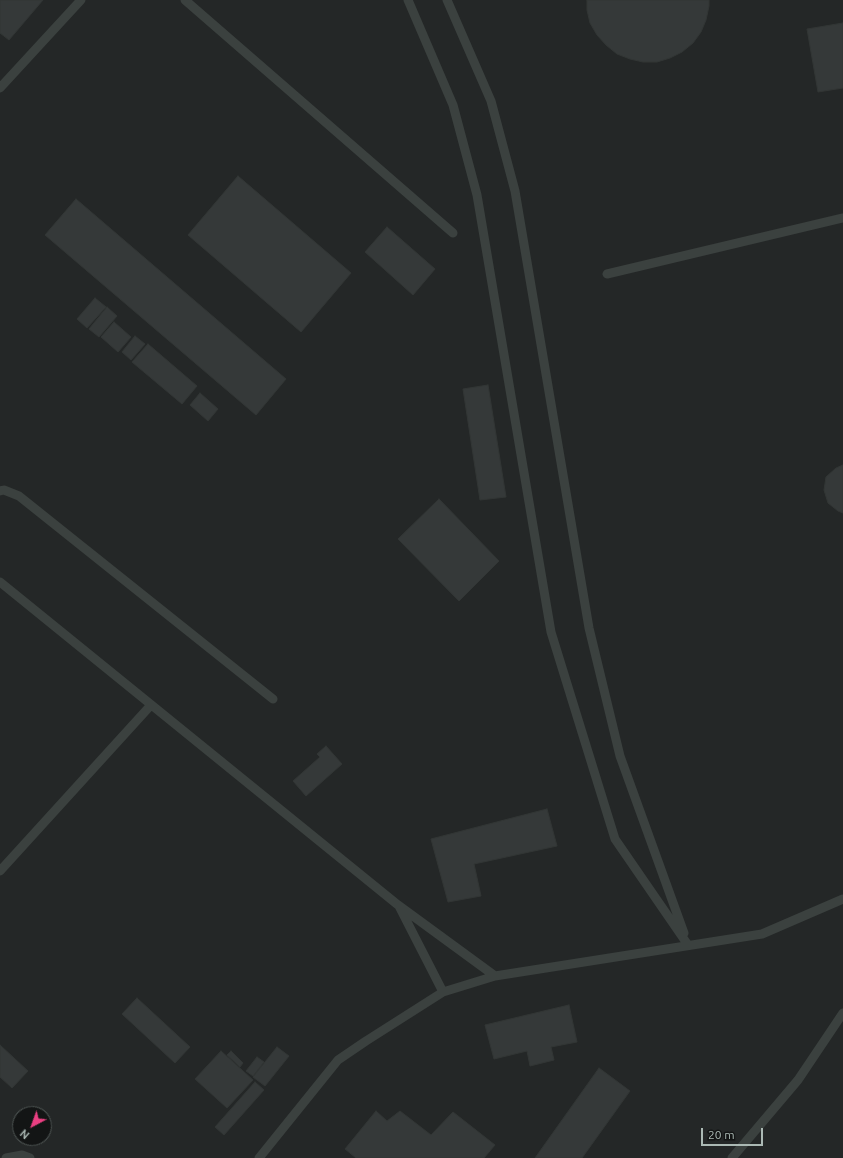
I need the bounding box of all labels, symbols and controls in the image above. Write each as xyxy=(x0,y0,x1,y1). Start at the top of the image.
north arrow xyxy=(12,1106,52,1146)
scale bar xyxy=(703,1120,765,1146)
text: N xyxy=(18,1127,32,1142)
text: 20 m xyxy=(708,1128,735,1141)

